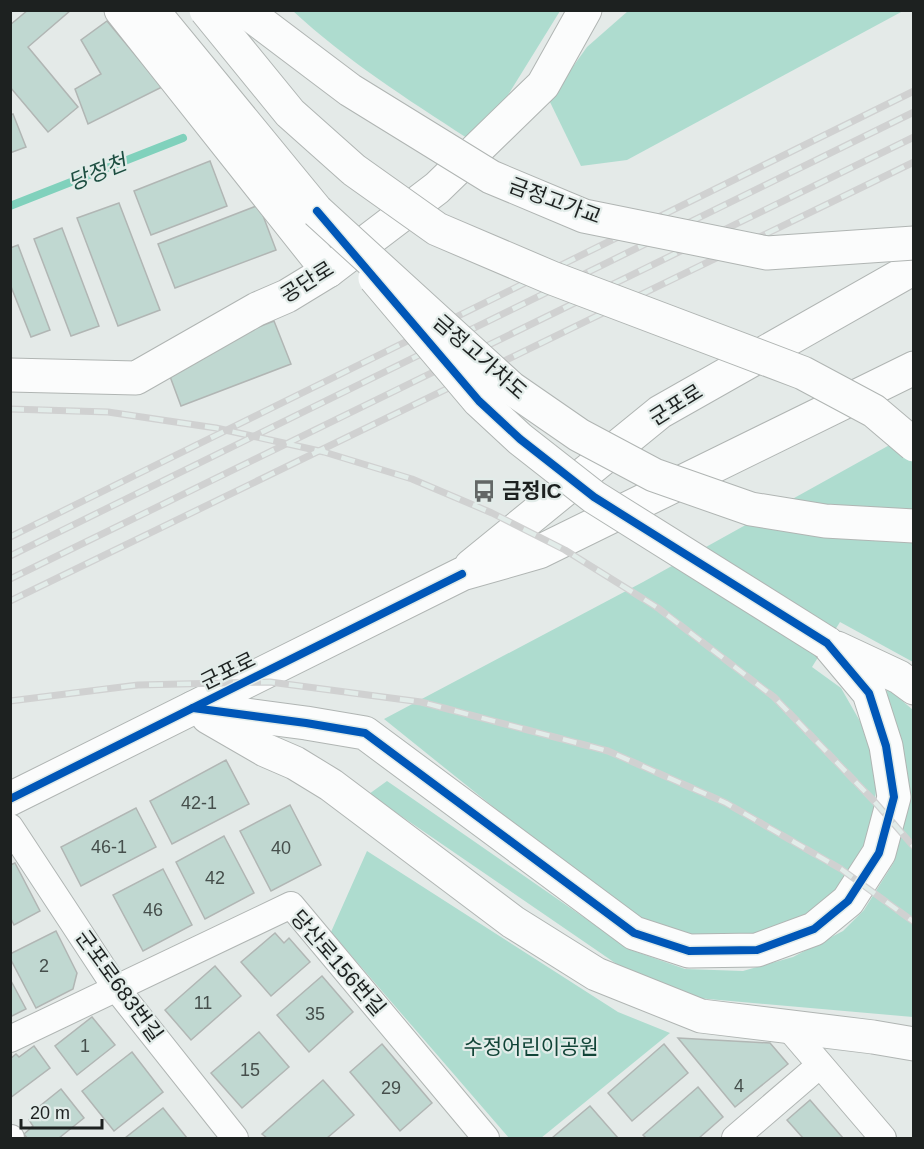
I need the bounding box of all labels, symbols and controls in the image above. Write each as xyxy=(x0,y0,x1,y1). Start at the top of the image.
water label: 당정천 xyxy=(64,148,133,195)
street label: 금정고가교 xyxy=(506,173,604,228)
street label: 공단로 xyxy=(276,256,337,307)
street label: 금정고가차도 xyxy=(429,310,532,403)
street label: 군포로 xyxy=(645,379,706,430)
bus stop icon: 금정IC xyxy=(471,478,497,504)
place label: 금정IC xyxy=(502,479,562,502)
street label: 군포로 xyxy=(197,648,259,694)
house number: 42-1 xyxy=(181,793,217,813)
house number: 46-1 xyxy=(91,837,127,857)
house number: 40 xyxy=(271,838,291,858)
house number: 42 xyxy=(205,868,225,888)
house number: 46 xyxy=(143,900,163,920)
street label: 당산로156번길 xyxy=(287,905,390,1020)
street label: 군포로683번길 xyxy=(71,926,167,1046)
house number: 2 xyxy=(39,956,49,976)
house number: 11 xyxy=(194,993,212,1013)
house number: 35 xyxy=(305,1004,325,1024)
park label: 수정어린이공원 xyxy=(463,1035,599,1058)
house number: 1 xyxy=(80,1036,90,1056)
house number: 15 xyxy=(240,1060,260,1080)
house number: 4 xyxy=(734,1076,744,1096)
house number: 29 xyxy=(381,1078,401,1098)
scale bar xyxy=(21,1092,102,1130)
text: 20 m xyxy=(30,1103,70,1123)

